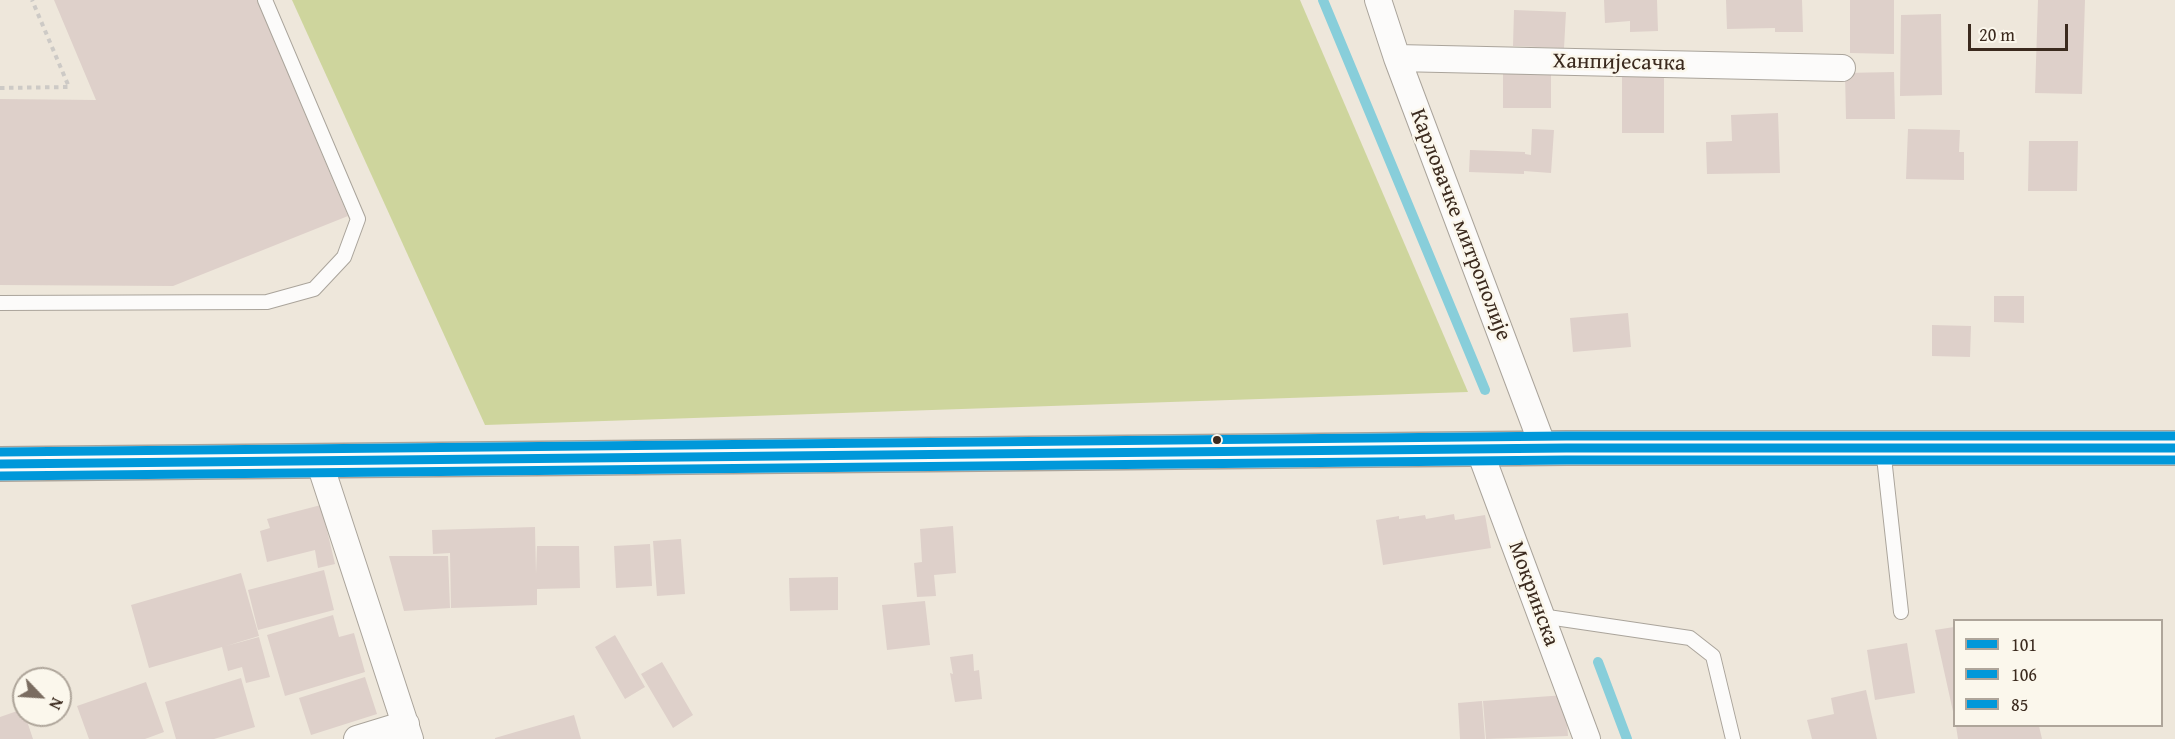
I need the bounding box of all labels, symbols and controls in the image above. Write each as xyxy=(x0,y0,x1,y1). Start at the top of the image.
scale bar xyxy=(1971,12,2072,50)
text: 20 m xyxy=(1979,21,2015,48)
street label: Ханпијесачка xyxy=(1552,49,1686,77)
street label: Карловачке митрополије xyxy=(1404,105,1516,345)
unlabelled marker xyxy=(1211,434,1223,446)
street label: Мокринска xyxy=(1502,538,1564,650)
legend xyxy=(1953,619,2163,727)
text: 101 xyxy=(2011,631,2037,658)
text: 106 xyxy=(2011,661,2037,688)
north arrow xyxy=(12,667,72,727)
text: 85 xyxy=(2011,691,2028,718)
text: N xyxy=(43,694,70,714)

